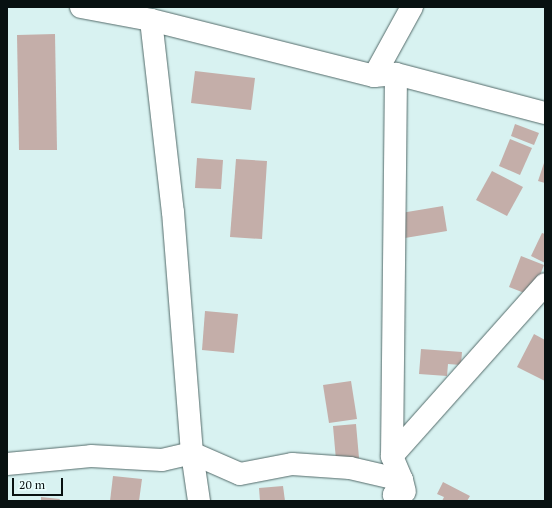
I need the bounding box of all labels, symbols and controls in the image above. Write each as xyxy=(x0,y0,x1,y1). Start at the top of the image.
scale bar xyxy=(14,470,65,496)
text: 20 m xyxy=(19,477,45,492)

